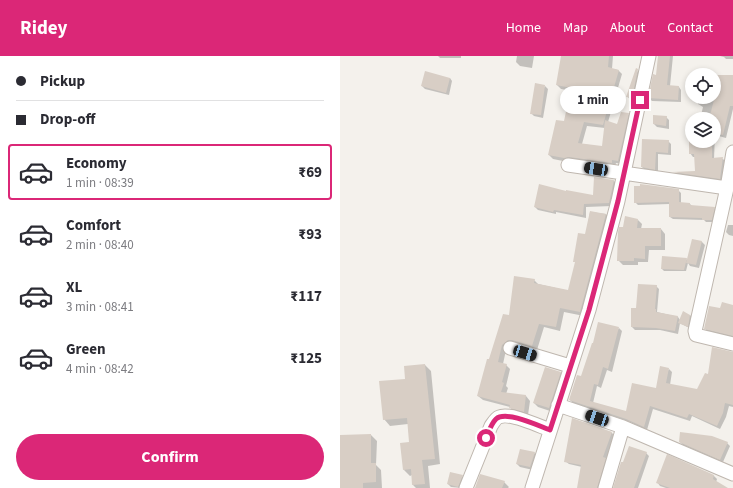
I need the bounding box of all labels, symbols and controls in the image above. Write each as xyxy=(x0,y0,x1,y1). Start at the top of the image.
text: Ridey xyxy=(20,15,67,42)
text: Home xyxy=(506,18,541,38)
text: Map xyxy=(563,18,588,38)
text: About xyxy=(610,18,645,38)
text: Contact xyxy=(667,18,713,38)
map controls xyxy=(685,68,721,148)
button: locate xyxy=(685,68,721,104)
text: Pickup xyxy=(40,71,85,92)
callout: 1 min xyxy=(560,86,626,114)
text: 1 min xyxy=(577,91,609,109)
route end xyxy=(631,91,649,109)
text: Drop-off xyxy=(40,109,95,130)
button: layers xyxy=(685,112,721,148)
text: Economy xyxy=(66,153,127,174)
icon: car xyxy=(18,154,54,190)
car xyxy=(583,161,609,177)
text: ₹69 xyxy=(298,162,322,183)
text: 1 min · 08:39 xyxy=(66,174,134,192)
text: Comfort xyxy=(66,215,121,236)
icon: car xyxy=(18,216,54,252)
text: ₹93 xyxy=(298,224,322,245)
text: 2 min · 08:40 xyxy=(66,236,134,254)
text: XL xyxy=(66,277,82,298)
icon: car xyxy=(18,278,54,314)
text: ₹117 xyxy=(290,286,322,307)
text: 3 min · 08:41 xyxy=(66,298,134,316)
text: Green xyxy=(66,339,106,360)
icon: car xyxy=(18,340,54,376)
car xyxy=(512,344,538,362)
text: ₹125 xyxy=(290,348,322,369)
text: 4 min · 08:42 xyxy=(66,360,134,378)
car xyxy=(584,408,610,428)
route start xyxy=(477,429,495,447)
button: Confirm xyxy=(16,434,324,480)

